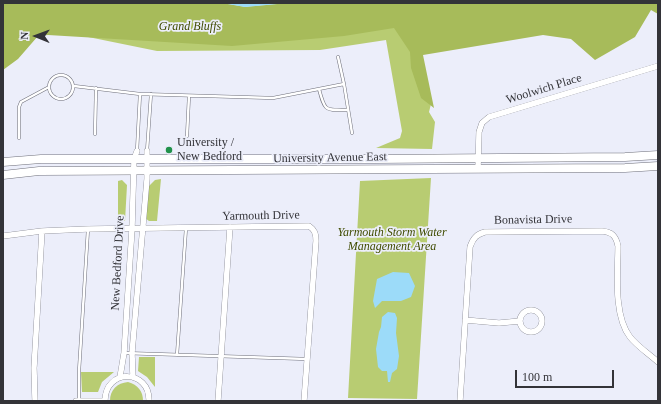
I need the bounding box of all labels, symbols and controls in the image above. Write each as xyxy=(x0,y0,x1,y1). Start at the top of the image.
north arrow xyxy=(16,16,56,56)
park label: Grand Bluffs xyxy=(159,20,221,34)
text: N xyxy=(18,32,30,40)
street label: Woolwich Place xyxy=(505,71,583,107)
place label: University / New Bedford xyxy=(177,136,242,164)
marker: University / New Bedford xyxy=(164,145,174,155)
street label: University Avenue East xyxy=(273,150,387,166)
street label: Yarmouth Drive xyxy=(222,208,300,224)
street label: Bonavista Drive xyxy=(494,212,572,228)
street label: New Bedford Drive xyxy=(108,215,128,311)
park label: Yarmouth Storm Water Management Area xyxy=(337,226,447,254)
scale bar xyxy=(517,362,616,388)
text: 100 m xyxy=(522,370,552,384)

